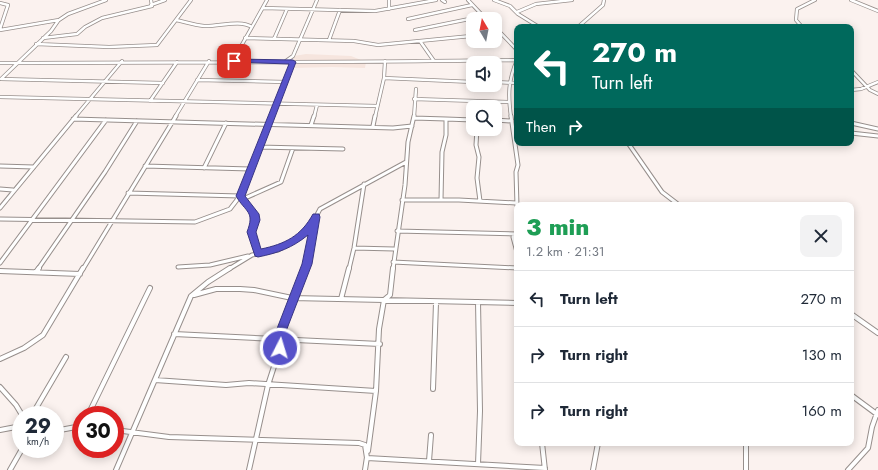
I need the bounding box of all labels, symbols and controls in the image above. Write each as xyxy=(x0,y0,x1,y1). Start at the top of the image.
north arrow xyxy=(466,12,502,48)
map controls xyxy=(466,12,502,136)
text: 270 m xyxy=(592,32,677,73)
icon: left xyxy=(526,40,578,92)
pin xyxy=(217,44,251,78)
icon: arrive xyxy=(223,50,245,72)
button: sound xyxy=(466,56,502,92)
text: Turn left xyxy=(592,70,652,96)
button: search xyxy=(466,100,502,136)
text: Then xyxy=(526,116,556,138)
icon: right xyxy=(564,116,586,138)
text: 3 min xyxy=(526,209,590,244)
button: close xyxy=(800,215,842,257)
text: 1.2 km · 21:31 xyxy=(526,242,605,261)
icon: left xyxy=(526,288,548,310)
text: Turn left xyxy=(560,288,618,310)
text: 270 m xyxy=(800,288,842,310)
position arrow xyxy=(259,327,301,369)
icon: right xyxy=(526,344,548,366)
text: Turn right xyxy=(560,344,628,366)
text: 130 m xyxy=(802,344,842,366)
icon: right xyxy=(526,400,548,422)
text: Turn right xyxy=(560,400,628,422)
text: 160 m xyxy=(801,400,842,422)
speed limit sign: 30 xyxy=(72,406,124,458)
text: 29 xyxy=(25,412,51,441)
text: km/h xyxy=(27,434,49,449)

